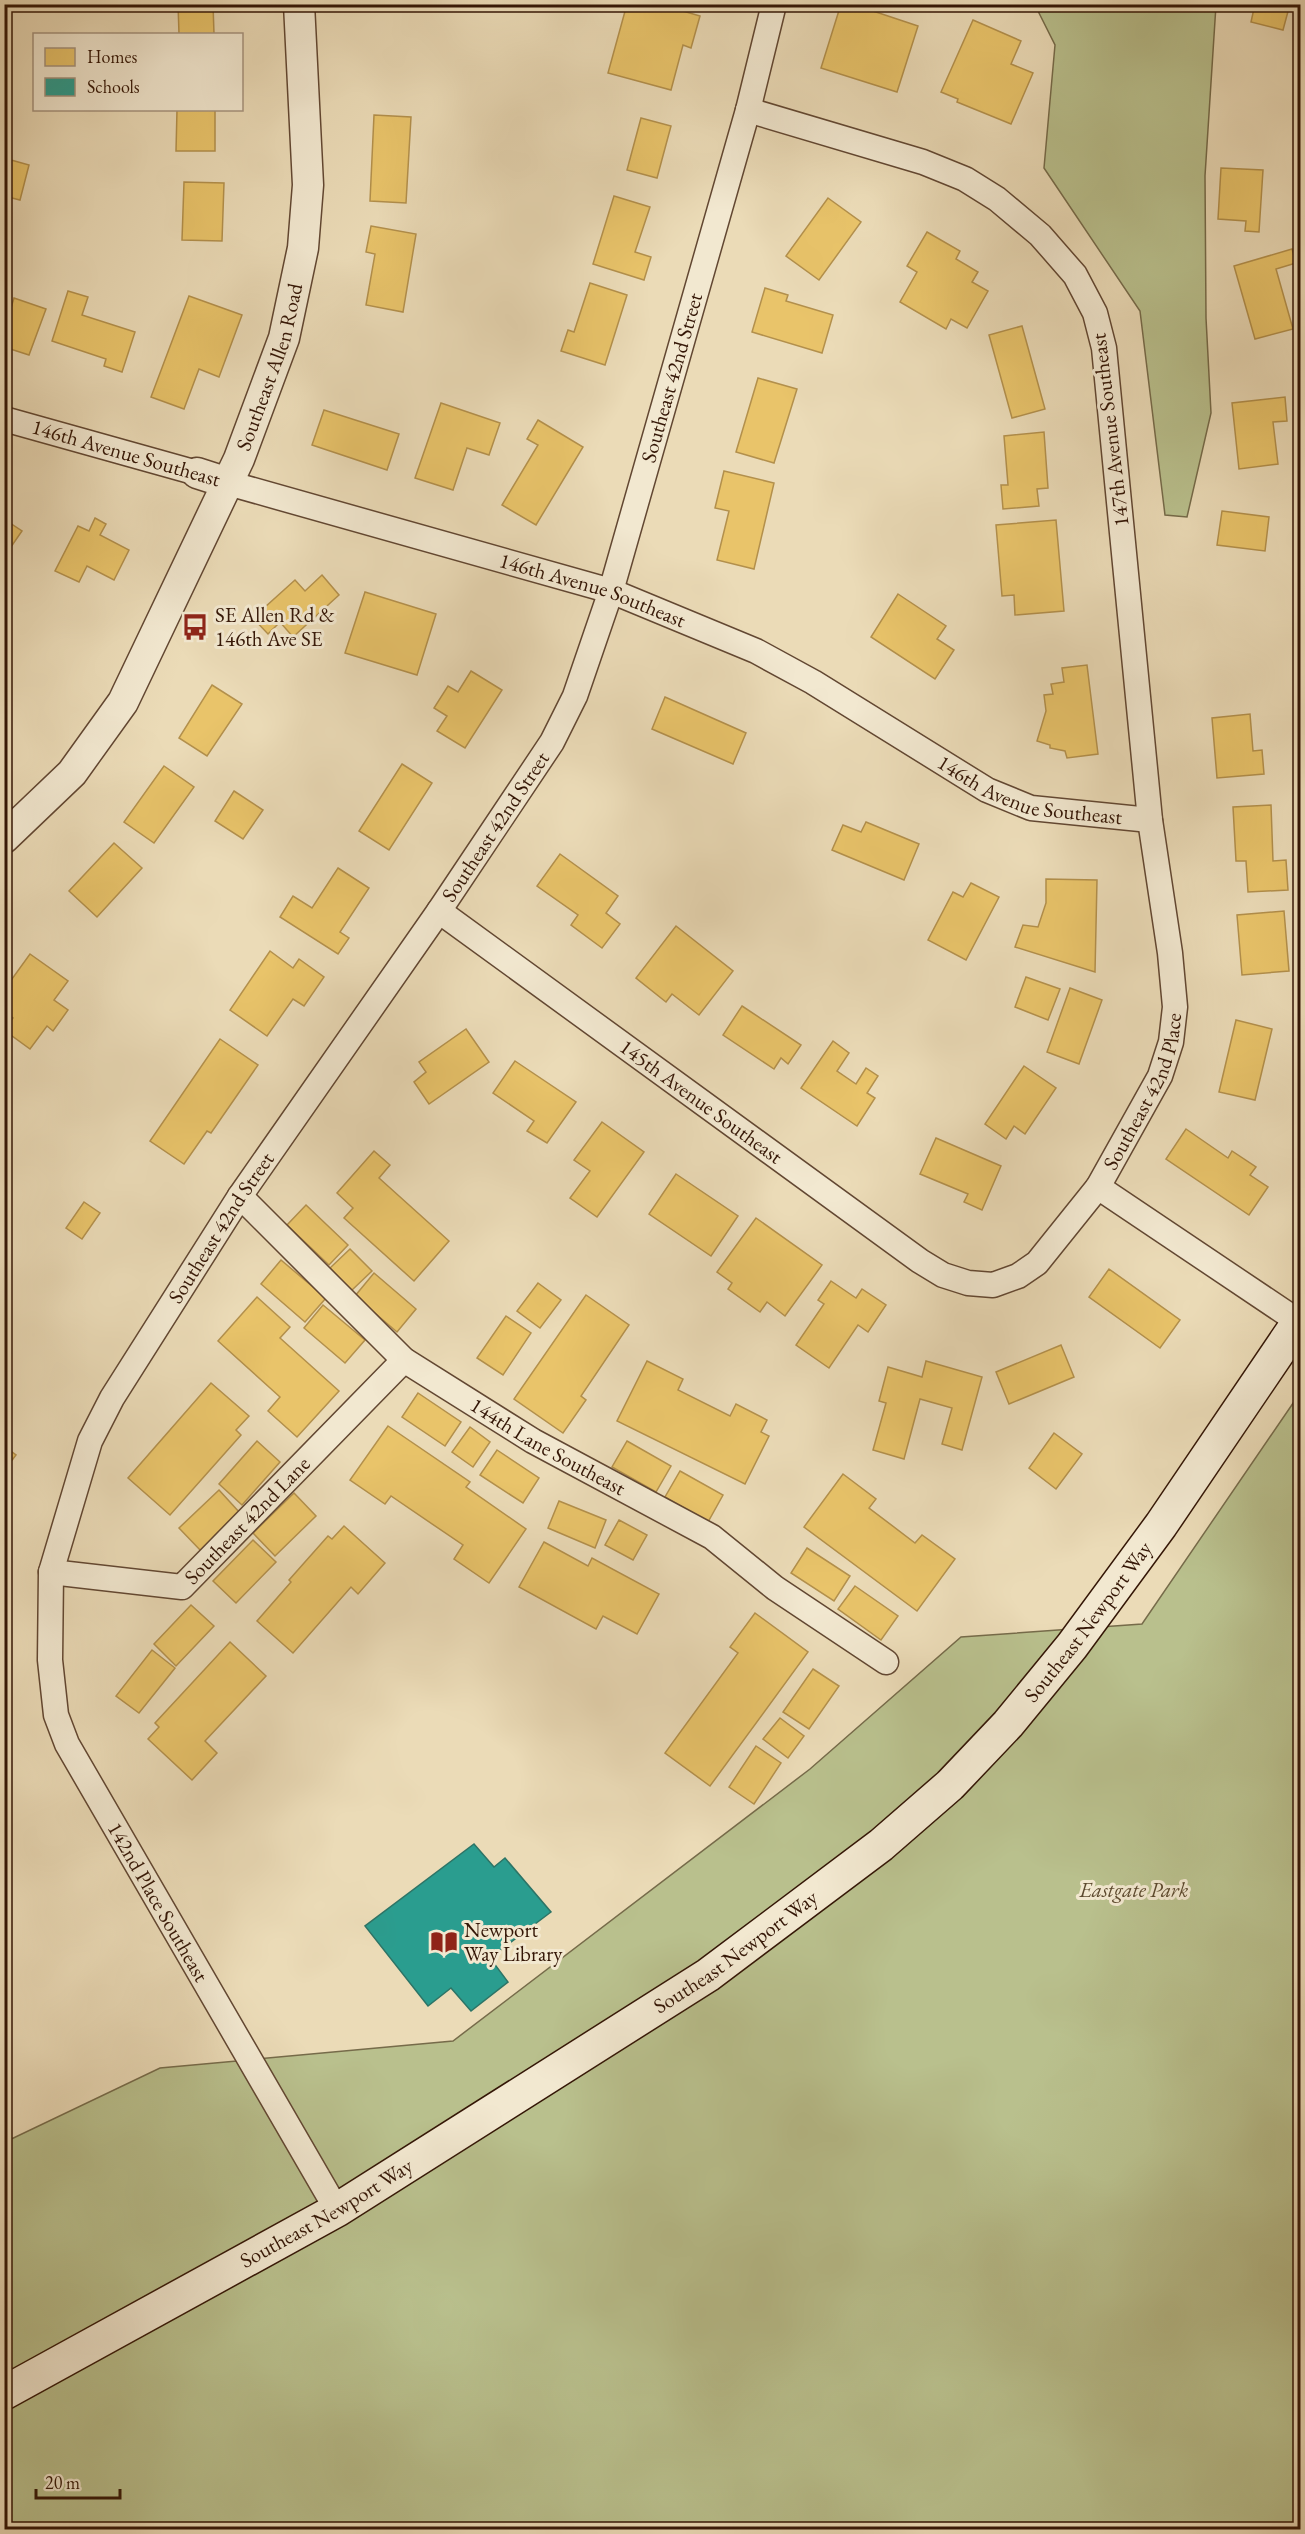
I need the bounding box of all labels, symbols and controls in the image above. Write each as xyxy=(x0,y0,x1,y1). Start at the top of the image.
legend xyxy=(33,33,243,111)
text: Homes xyxy=(87,45,138,68)
text: Schools xyxy=(87,75,140,98)
street label: Southeast Allen Road xyxy=(229,280,308,454)
street label: Southeast 42nd Street xyxy=(634,289,708,466)
street label: 147th Avenue Southeast xyxy=(1084,331,1135,528)
street label: 146th Avenue Southeast xyxy=(29,413,224,492)
street label: 146th Avenue Southeast xyxy=(496,546,690,634)
place label: SE Allen Rd & 146th Ave SE xyxy=(215,601,335,652)
bus stop icon: SE Allen Rd & 146th Ave SE xyxy=(180,612,210,642)
street label: Southeast 42nd Street xyxy=(435,746,555,907)
street label: 146th Avenue Southeast xyxy=(932,749,1124,830)
street label: Southeast 42nd Place xyxy=(1096,1011,1187,1174)
street label: 145th Avenue Southeast xyxy=(614,1033,788,1170)
street label: Southeast 42nd Street xyxy=(161,1146,280,1308)
street label: 144th Lane Southeast xyxy=(465,1391,631,1501)
street label: Southeast 42nd Lane xyxy=(178,1450,315,1590)
street label: Southeast Newport Way xyxy=(1017,1535,1158,1708)
street label: 142nd Place Southeast xyxy=(102,1817,215,1987)
park label: Eastgate Park xyxy=(1079,1876,1189,1903)
street label: Southeast Newport Way xyxy=(648,1883,823,2019)
place label: Newport Way Library xyxy=(464,1916,563,1967)
library icon: Newport Way Library xyxy=(429,1927,459,1957)
street label: Southeast Newport Way xyxy=(235,2151,418,2274)
scale bar xyxy=(36,2462,120,2500)
text: 20 m xyxy=(45,2471,80,2494)

